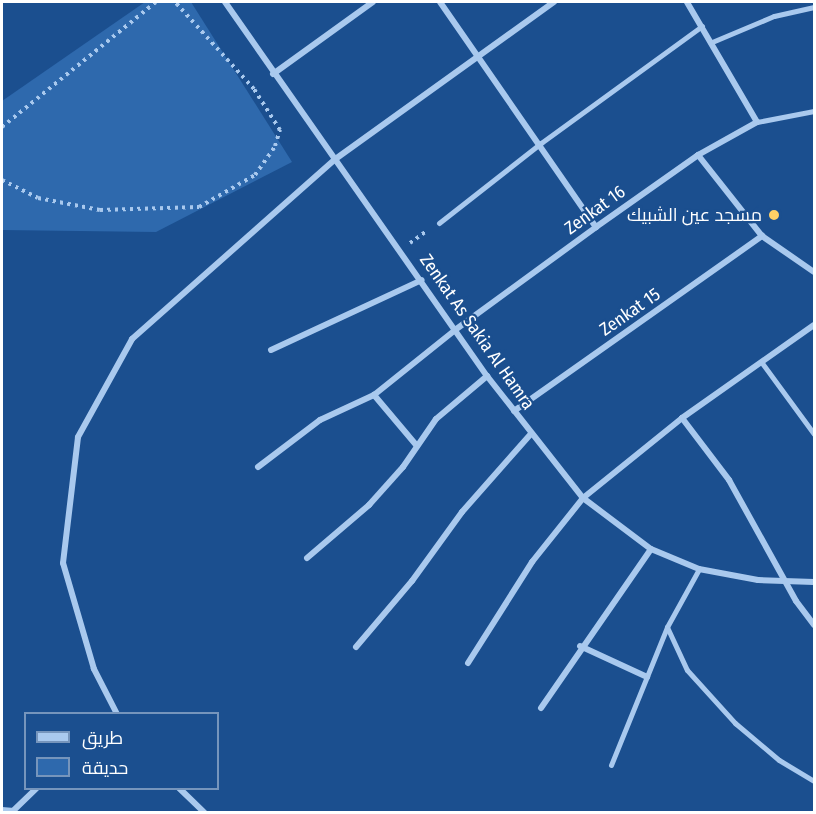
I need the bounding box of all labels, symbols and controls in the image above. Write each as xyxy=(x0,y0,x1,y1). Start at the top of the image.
street label: Zenkat 16 xyxy=(561,181,629,239)
place label: مسجد عين الشبيك xyxy=(627,204,762,226)
marker: مسجد عين الشبيك xyxy=(767,208,781,222)
street label: Zenkat As Sakia Al Hamra xyxy=(415,250,539,414)
street label: Zenkat 15 xyxy=(596,283,664,341)
legend xyxy=(24,712,219,790)
text: طريق xyxy=(82,727,123,749)
text: حديقة xyxy=(82,757,128,779)

